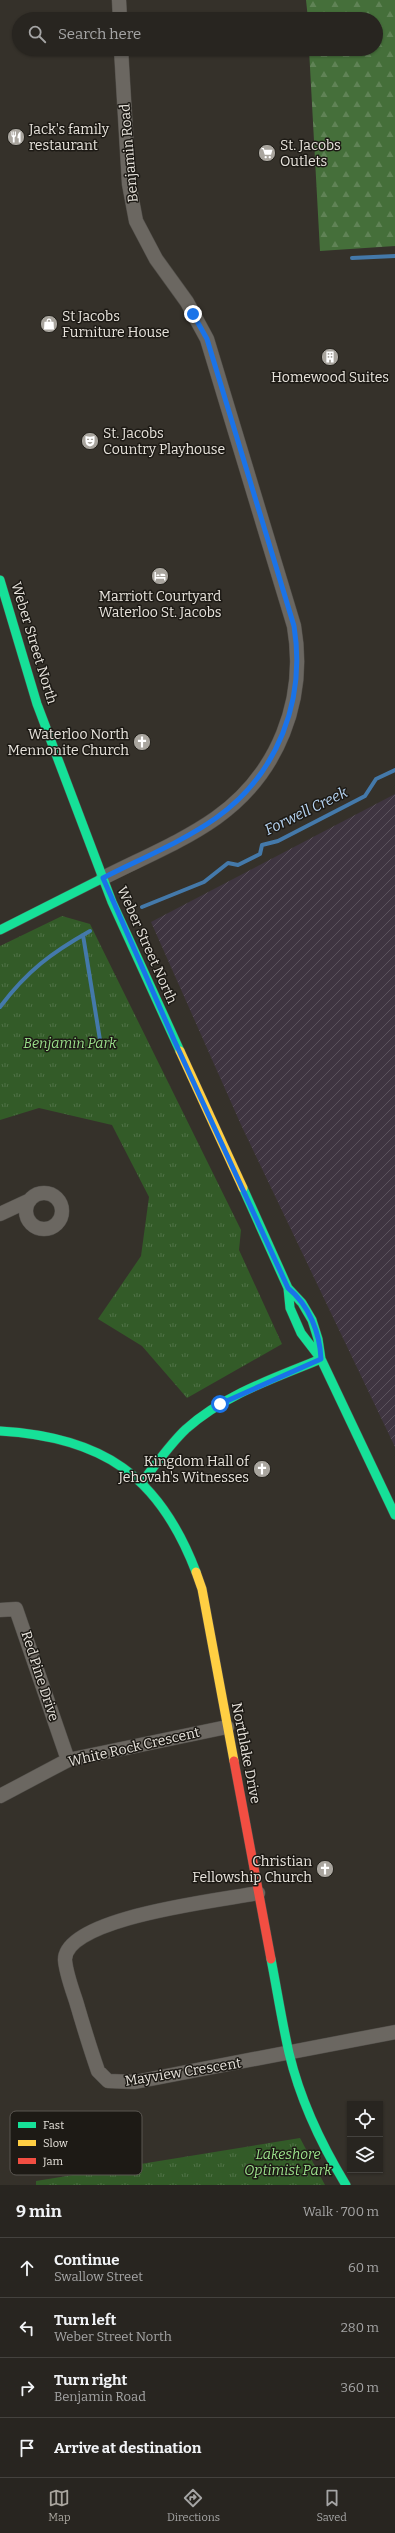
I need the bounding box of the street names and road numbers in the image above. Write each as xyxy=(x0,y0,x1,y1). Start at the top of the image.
street label: Benjamin Road xyxy=(116,103,142,203)
street label: Weber Street North xyxy=(7,580,61,706)
street label: Weber Street North xyxy=(113,884,181,1007)
street label: Red Pine Drive xyxy=(17,1629,63,1723)
street label: Northlake Drive xyxy=(228,1701,264,1805)
street label: White Rock Crescent xyxy=(67,1724,201,1770)
street label: Mayview Crescent xyxy=(124,2054,242,2090)

